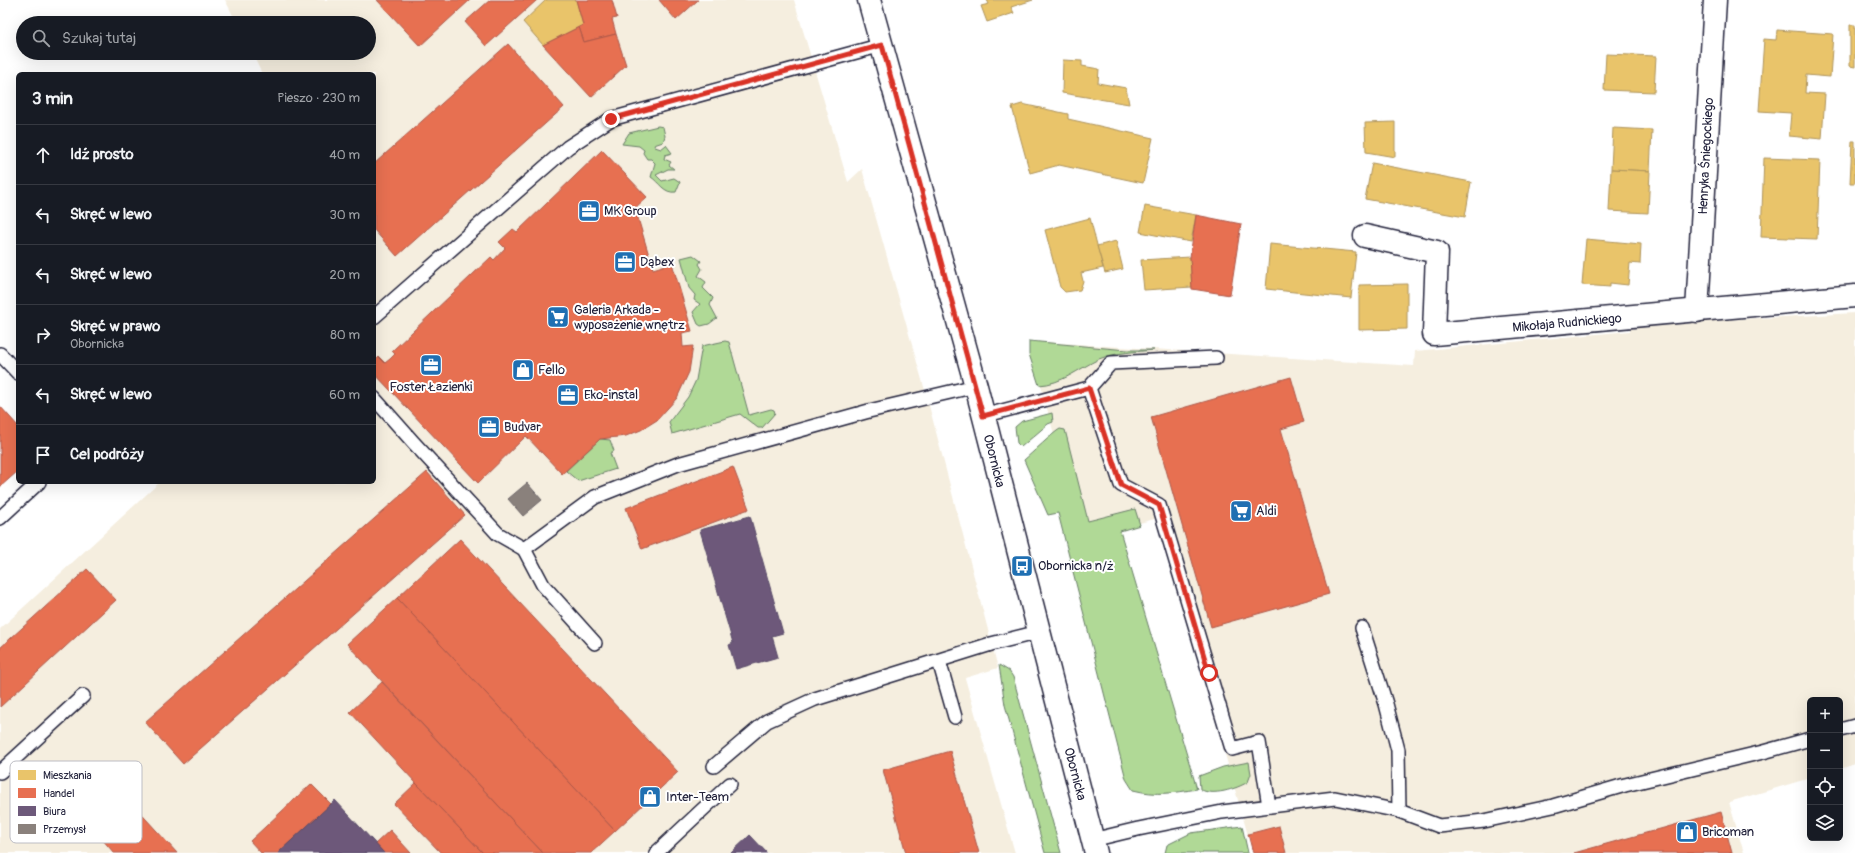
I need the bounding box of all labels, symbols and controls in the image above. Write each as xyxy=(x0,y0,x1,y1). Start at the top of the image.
search box xyxy=(16,16,376,60)
icon: search xyxy=(30,27,52,49)
text: Szukaj tutaj xyxy=(62,29,136,48)
text: 3 min xyxy=(32,88,73,109)
text: Pieszo · 230 m xyxy=(277,90,360,106)
street label: Henryka Śniegockiego xyxy=(1695,97,1717,215)
route end xyxy=(602,110,620,128)
icon: ahead xyxy=(32,144,54,166)
text: Idź prosto xyxy=(70,145,134,164)
text: 40 m xyxy=(329,147,360,163)
office icon: MK Group xyxy=(576,198,602,224)
place label: MK Group xyxy=(604,203,657,219)
icon: left xyxy=(32,204,54,226)
text: Skręć w lewo xyxy=(70,205,152,224)
text: 30 m xyxy=(330,207,360,223)
office icon: Dąbex xyxy=(612,249,638,275)
place label: Dąbex xyxy=(640,254,674,270)
icon: left xyxy=(32,264,54,286)
text: Skręć w lewo xyxy=(70,265,152,284)
text: 20 m xyxy=(329,267,360,283)
place label: Galeria Arkada - wyposażenie wnętrz xyxy=(574,302,685,333)
supermarket icon: Galeria Arkada - wyposażenie wnętrz xyxy=(545,304,571,330)
street label: Mikołaja Rudnickiego xyxy=(1512,310,1622,336)
text: Skręć w prawo xyxy=(70,317,160,336)
icon: right xyxy=(32,324,54,346)
text: 80 m xyxy=(330,327,360,343)
text: Obornicka xyxy=(70,336,124,352)
office icon: Foster Łazienki xyxy=(418,352,444,378)
shop icon: Fello xyxy=(510,357,536,383)
place label: Fello xyxy=(538,362,565,378)
place label: Foster Łazienki xyxy=(390,379,472,395)
office icon: Eko-instal xyxy=(555,382,581,408)
icon: left xyxy=(32,384,54,406)
text: Skręć w lewo xyxy=(70,385,152,404)
text: 60 m xyxy=(329,387,360,403)
place label: Eko-instal xyxy=(584,387,638,403)
office icon: Budvar xyxy=(476,414,502,440)
place label: Budvar xyxy=(504,419,541,435)
street label: Obornicka xyxy=(980,433,1008,489)
icon: arrive xyxy=(32,444,54,466)
text: Cel podróży xyxy=(70,445,144,464)
supermarket icon: Aldi xyxy=(1228,498,1254,524)
place label: Aldi xyxy=(1256,503,1276,519)
bus stop icon: Obornicka n/ż xyxy=(1009,553,1035,579)
place label: Obornicka n/ż xyxy=(1038,558,1114,574)
route start xyxy=(1200,664,1218,682)
map controls xyxy=(1807,697,1843,841)
button: + xyxy=(1807,697,1843,733)
button: − xyxy=(1807,733,1843,769)
street label: Obornicka xyxy=(1060,746,1090,802)
legend xyxy=(10,761,142,843)
text: Mieszkania xyxy=(43,769,92,782)
button: locate xyxy=(1807,769,1843,805)
shop icon: Inter-Team xyxy=(637,784,663,810)
text: Handel xyxy=(43,787,75,800)
place label: Inter-Team xyxy=(666,789,729,805)
text: Biura xyxy=(43,805,66,818)
button: layers xyxy=(1807,805,1843,841)
shop icon: Bricoman xyxy=(1674,819,1700,845)
text: Przemysł xyxy=(43,823,86,836)
place label: Bricoman xyxy=(1702,824,1754,840)

